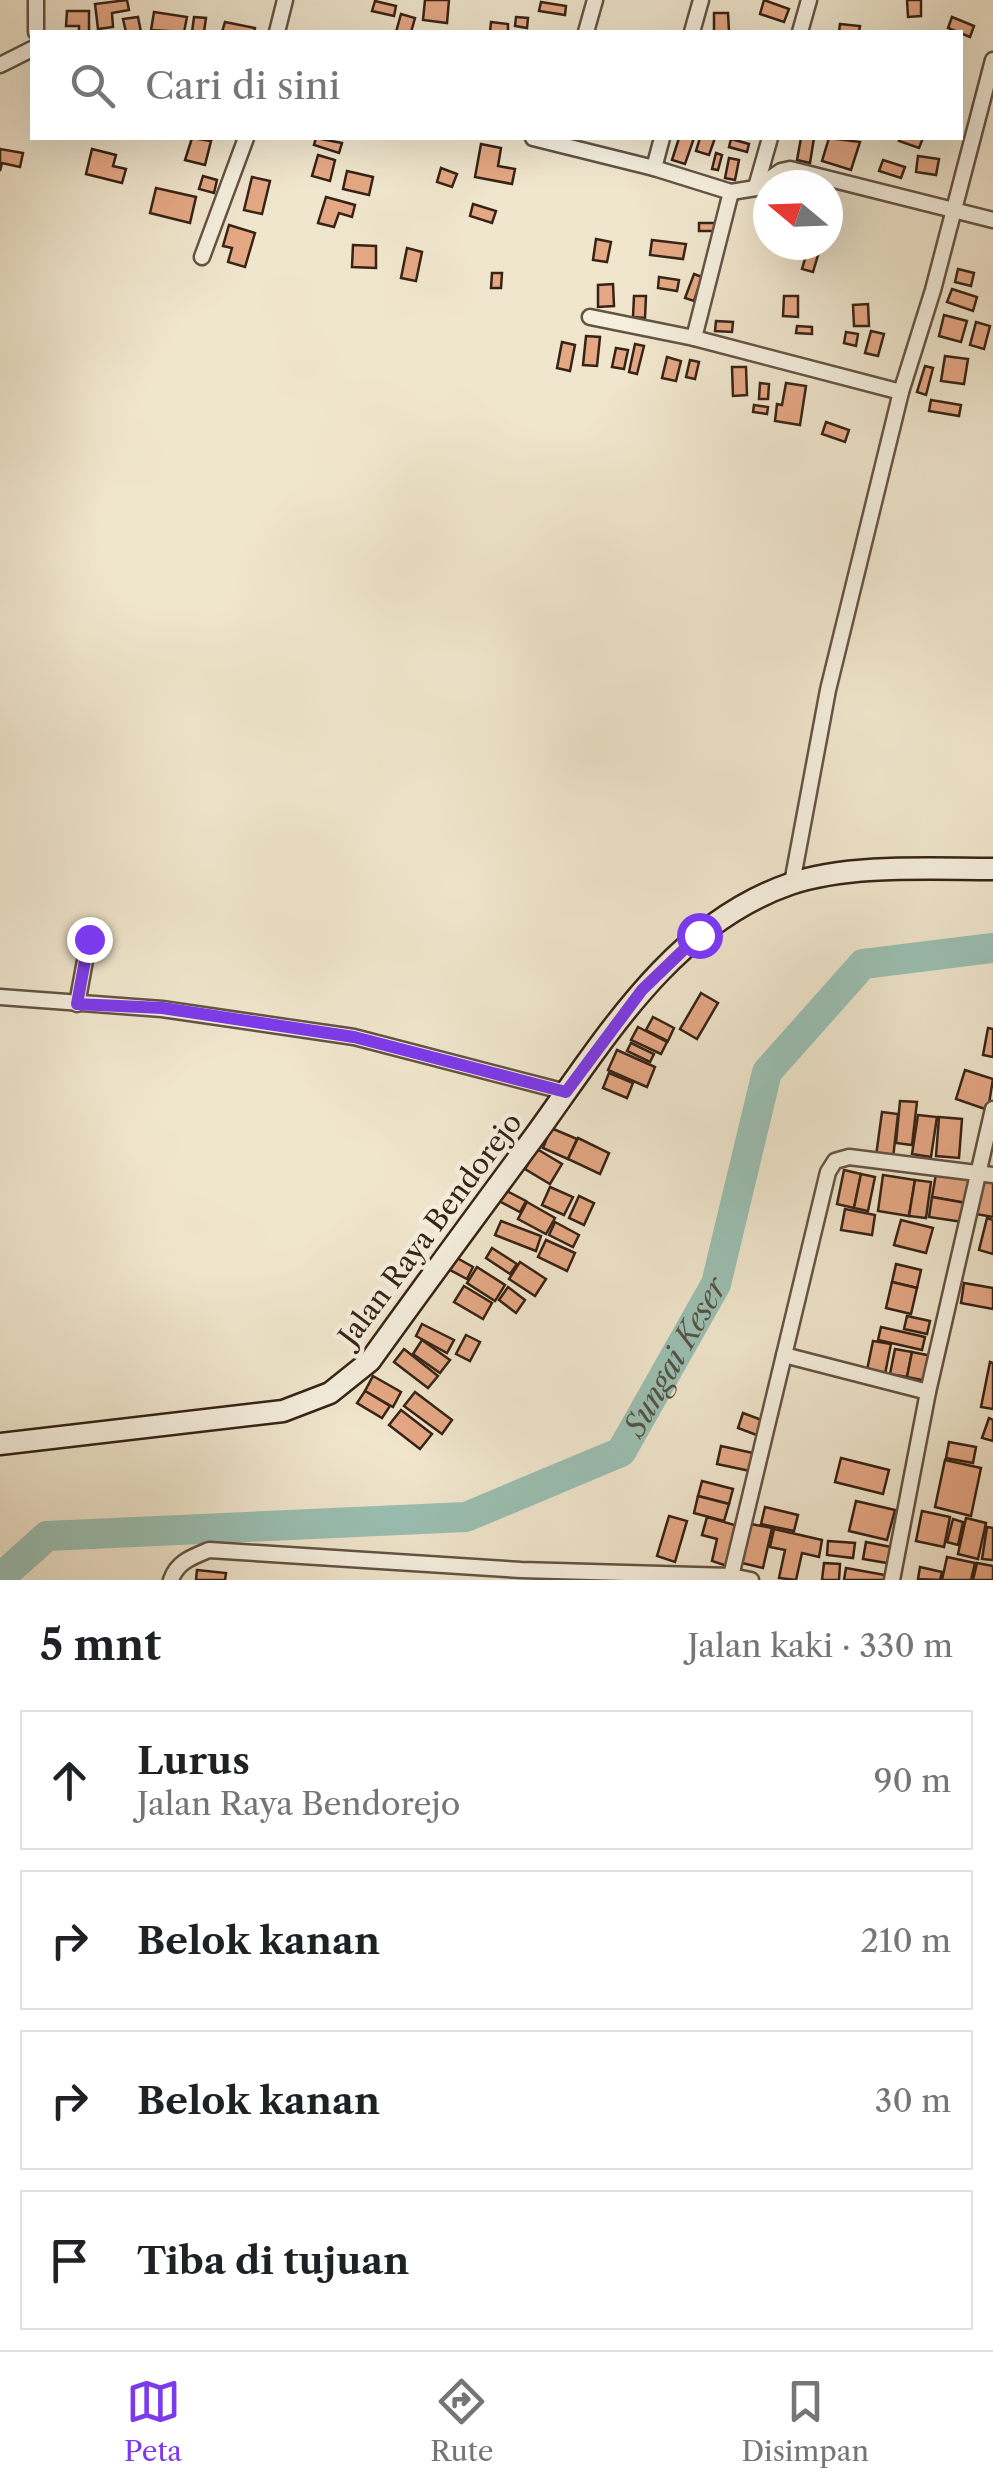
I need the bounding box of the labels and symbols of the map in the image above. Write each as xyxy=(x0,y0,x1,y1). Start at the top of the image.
north arrow xyxy=(753,170,843,260)
route start xyxy=(677,913,723,959)
route end xyxy=(67,917,113,963)
street label: Jalan Raya Bendorejo xyxy=(329,1106,529,1355)
water label: Sungai Keser xyxy=(614,1269,735,1444)

